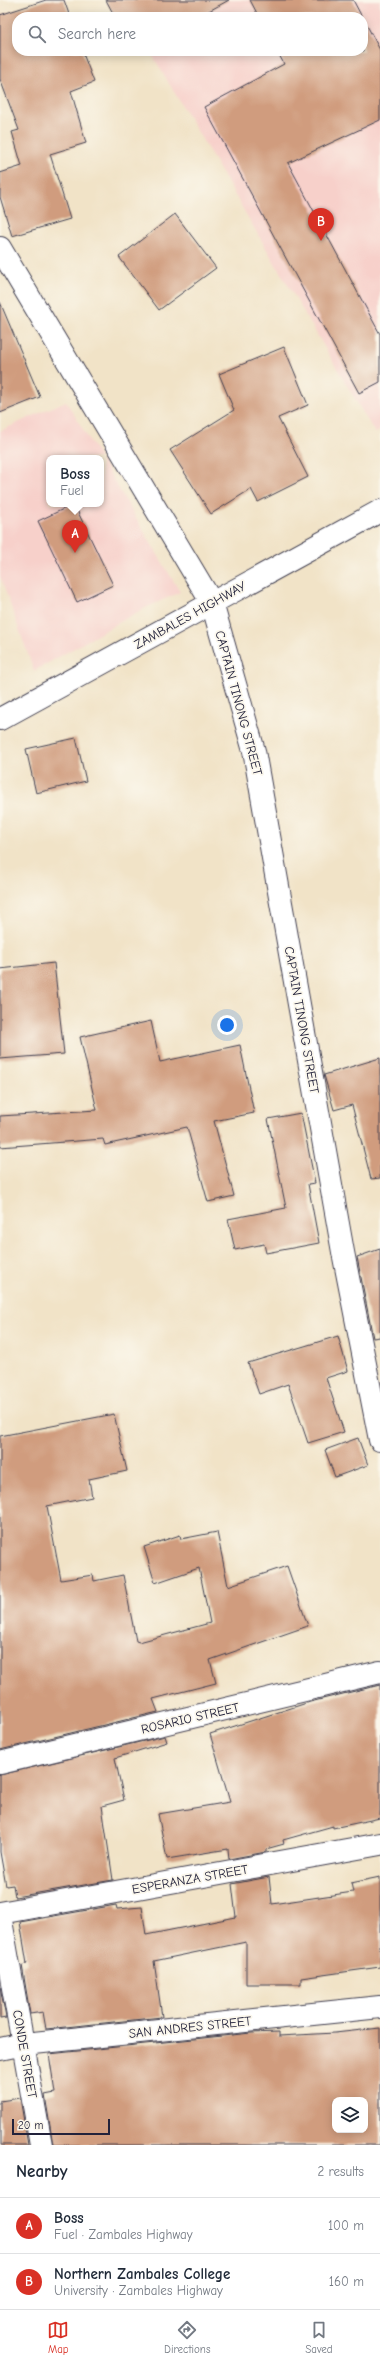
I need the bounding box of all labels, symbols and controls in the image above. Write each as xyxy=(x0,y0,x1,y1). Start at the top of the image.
search box xyxy=(12,12,368,56)
icon: search xyxy=(26,23,48,45)
text: Search here xyxy=(58,25,136,43)
pin: B xyxy=(308,208,334,241)
popup xyxy=(46,455,104,507)
text: Boss xyxy=(60,465,90,483)
text: Fuel xyxy=(60,483,84,498)
pin: A xyxy=(62,520,88,553)
street label: ZAMBALES HIGHWAY xyxy=(132,578,249,652)
street label: CAPTAIN TINONG STREET xyxy=(212,629,266,777)
street label: CAPTAIN TINONG STREET xyxy=(282,945,322,1095)
your location xyxy=(217,1015,237,1035)
street label: ROSARIO STREET xyxy=(140,1699,241,1737)
street label: ESPERANZA STREET xyxy=(131,1861,249,1897)
street label: CONDE STREET xyxy=(10,2009,40,2100)
street label: SAN ANDRES STREET xyxy=(128,2013,252,2041)
map controls xyxy=(332,2097,368,2133)
button: layers xyxy=(332,2097,368,2133)
scale bar xyxy=(12,2117,110,2136)
text: 20 m xyxy=(18,2119,43,2132)
text: Nearby xyxy=(16,2162,67,2181)
text: 2 results xyxy=(317,2164,364,2179)
text: Boss xyxy=(54,2209,84,2227)
text: A xyxy=(25,2218,33,2233)
text: 100 m xyxy=(328,2218,364,2233)
text: Fuel · Zambales Highway xyxy=(54,2227,193,2242)
text: Northern Zambales College xyxy=(54,2265,230,2283)
text: B xyxy=(25,2274,33,2289)
text: 160 m xyxy=(329,2274,364,2289)
text: University · Zambales Highway xyxy=(54,2283,223,2298)
tab: Map xyxy=(47,2319,69,2356)
tab: Directions xyxy=(164,2319,211,2356)
tab: Saved xyxy=(305,2319,333,2356)

